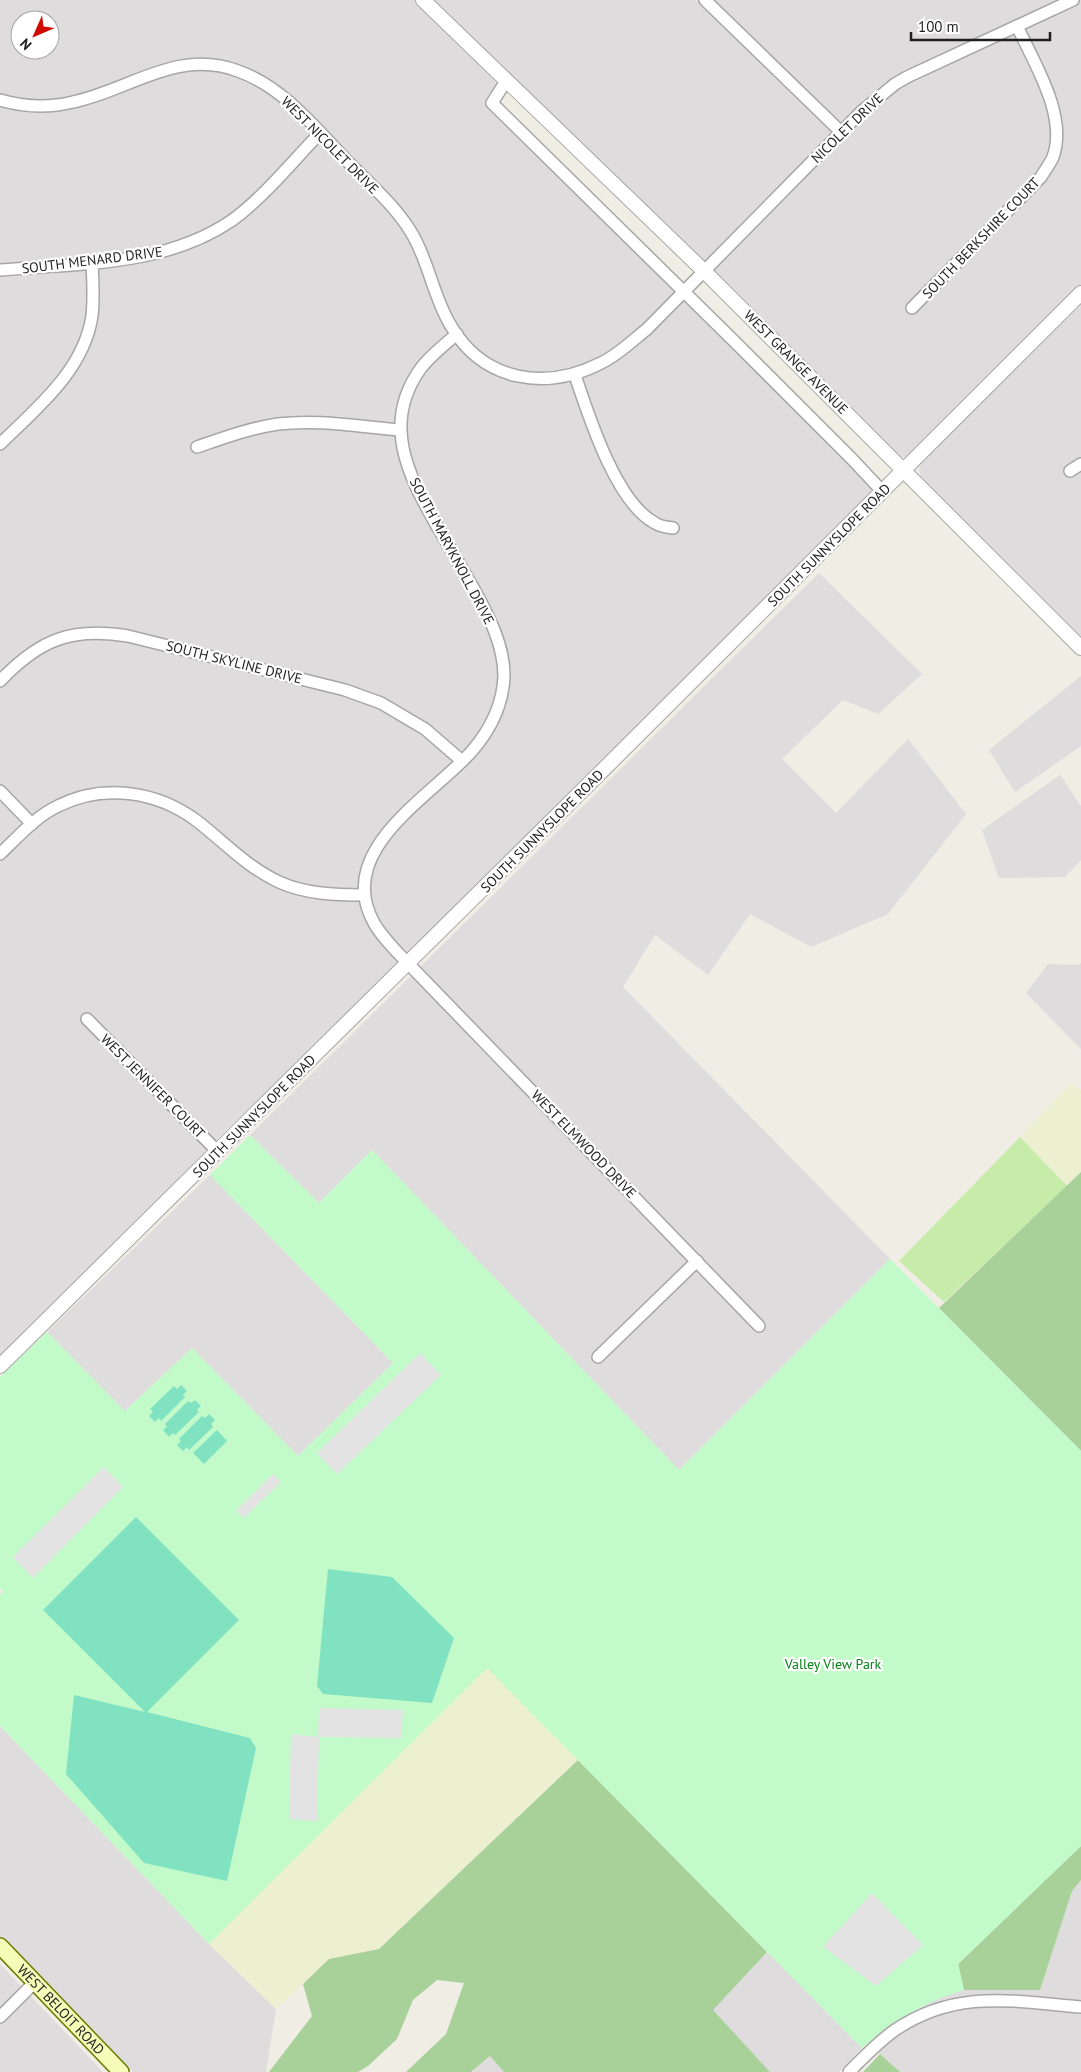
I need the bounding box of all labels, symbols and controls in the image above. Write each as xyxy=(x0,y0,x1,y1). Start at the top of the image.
north arrow xyxy=(10,10,60,60)
scale bar xyxy=(911,10,1050,42)
text: 100 m xyxy=(918,17,959,36)
text: N xyxy=(16,35,35,54)
street label: NICOLET DRIVE xyxy=(807,89,887,167)
street label: WEST NICOLET DRIVE xyxy=(277,92,383,198)
street label: SOUTH BERKSHIRE COURT xyxy=(918,173,1044,302)
street label: SOUTH MENARD DRIVE xyxy=(21,242,163,278)
street label: WEST GRANGE AVENUE xyxy=(740,306,852,418)
street label: SOUTH MARYKNOLL DRIVE xyxy=(406,474,498,628)
street label: SOUTH SUNNYSLOPE ROAD xyxy=(764,480,894,610)
street label: SOUTH SKYLINE DRIVE xyxy=(164,636,304,688)
street label: SOUTH SUNNYSLOPE ROAD xyxy=(477,766,607,896)
street label: WEST JENNIFER COURT xyxy=(97,1030,209,1142)
street label: SOUTH SUNNYSLOPE ROAD xyxy=(189,1051,319,1181)
street label: WEST ELMWOOD DRIVE xyxy=(528,1086,640,1202)
park label: Valley View Park xyxy=(784,1655,882,1673)
street label: WEST BELOIT ROAD xyxy=(13,1961,108,2058)

